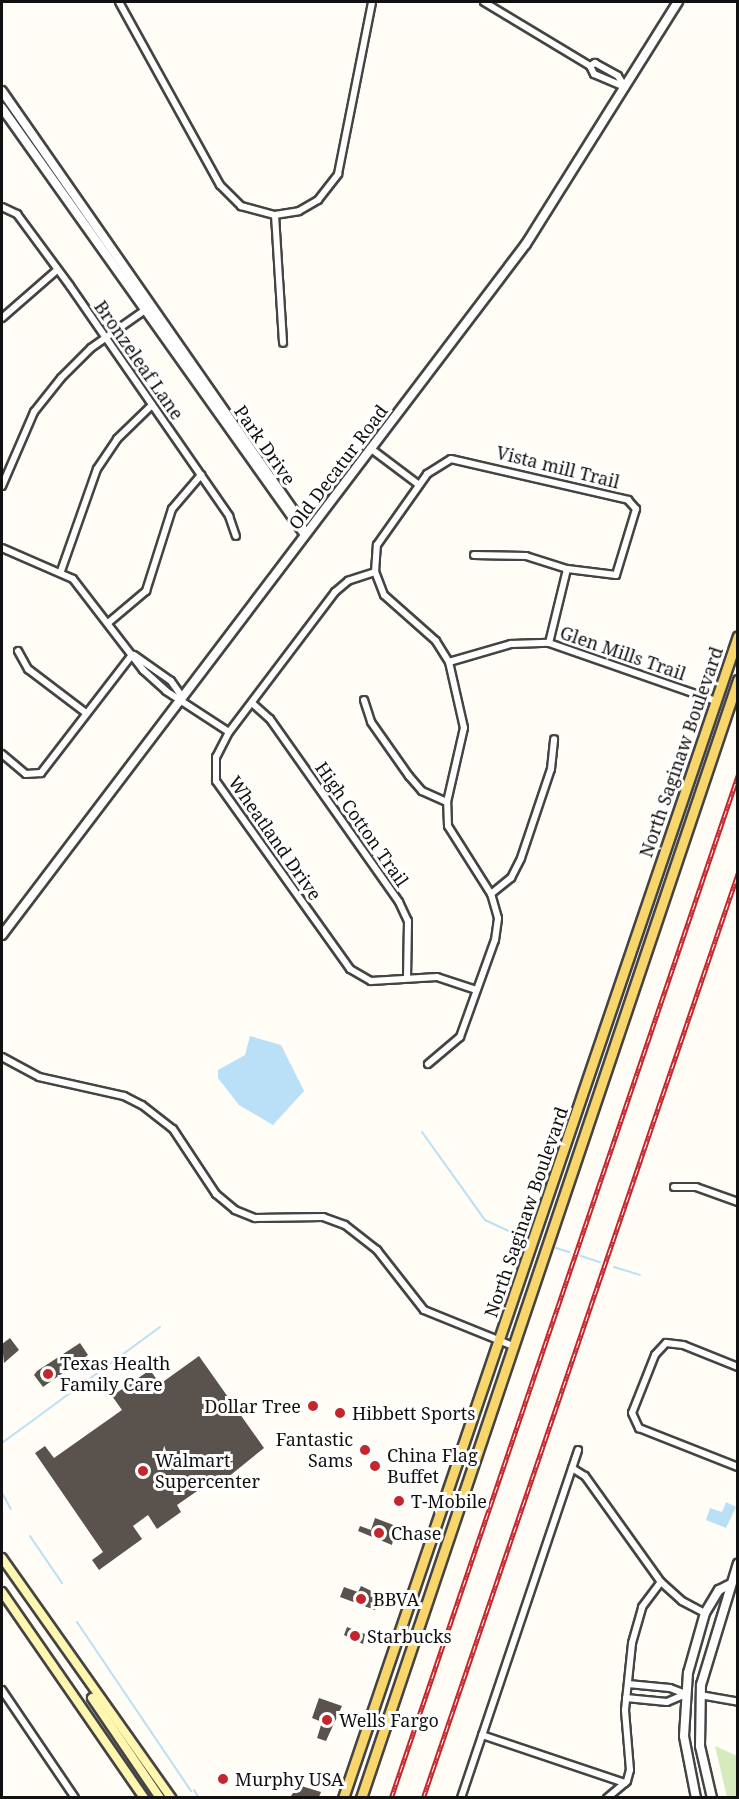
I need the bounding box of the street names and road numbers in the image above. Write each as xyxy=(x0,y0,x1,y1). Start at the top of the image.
street label: Bronzeleaf Lane xyxy=(90,296,188,424)
street label: Old Decatur Road xyxy=(284,400,392,534)
street label: Park Drive xyxy=(230,401,300,489)
street label: Vista mill Trail xyxy=(494,441,622,493)
street label: Glen Mills Trail xyxy=(557,621,689,685)
street label: North Saginaw Boulevard xyxy=(635,644,727,860)
street label: High Cotton Trail xyxy=(311,757,413,891)
street label: Wheatland Drive xyxy=(224,772,326,904)
street label: North Saginaw Boulevard xyxy=(480,1104,572,1320)

